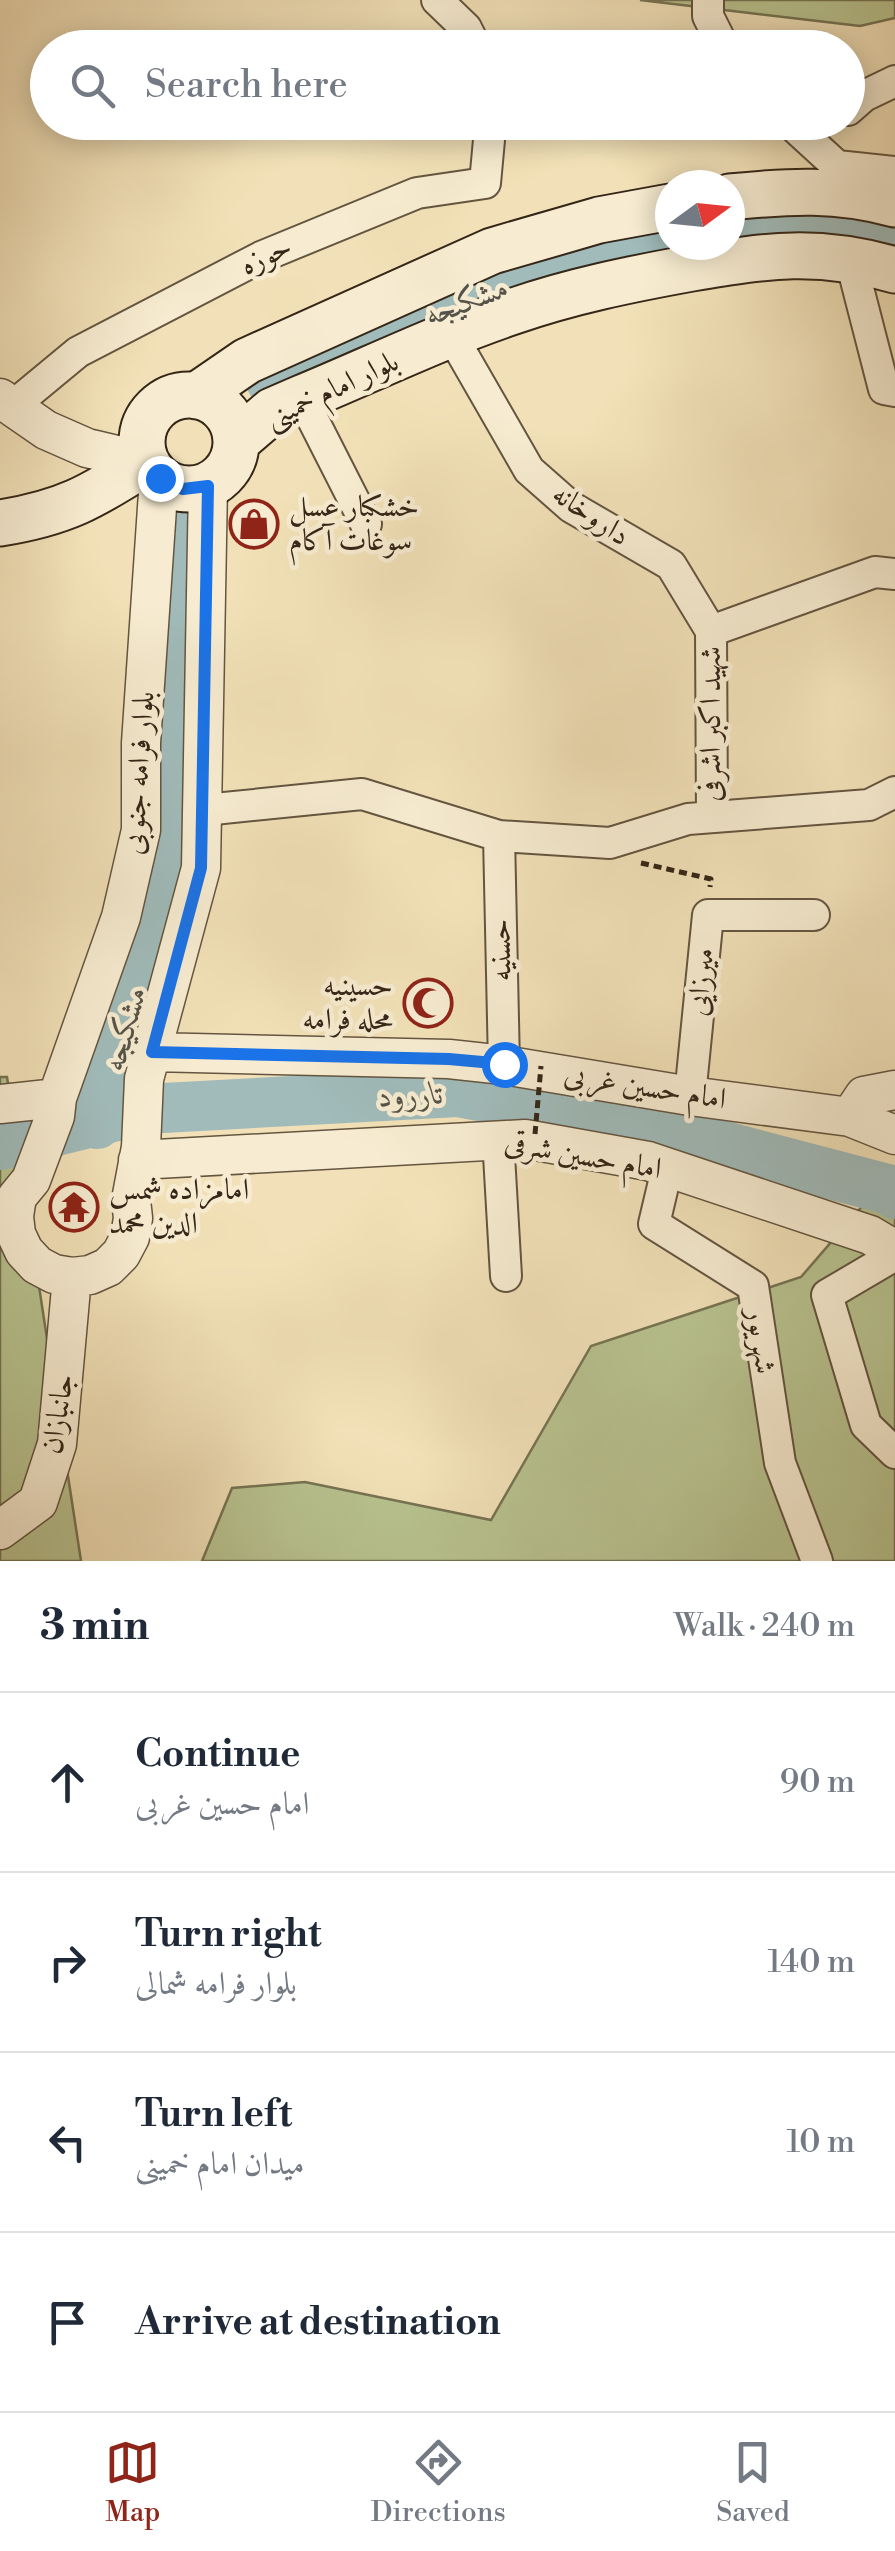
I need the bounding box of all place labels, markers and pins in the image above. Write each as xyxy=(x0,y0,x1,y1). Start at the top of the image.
place label: خشکبار عسل سوغات آکام xyxy=(289,488,419,566)
shop icon: خشکبار عسل سوغات آکام xyxy=(228,498,280,550)
place label: حسینیه محله فرامه xyxy=(302,967,393,1039)
mosque icon: حسینیه محله فرامه xyxy=(402,977,454,1029)
place label: امامزاده شمس الدین محمد xyxy=(109,1171,249,1243)
temple icon: امامزاده شمس الدین محمد xyxy=(48,1181,100,1233)

